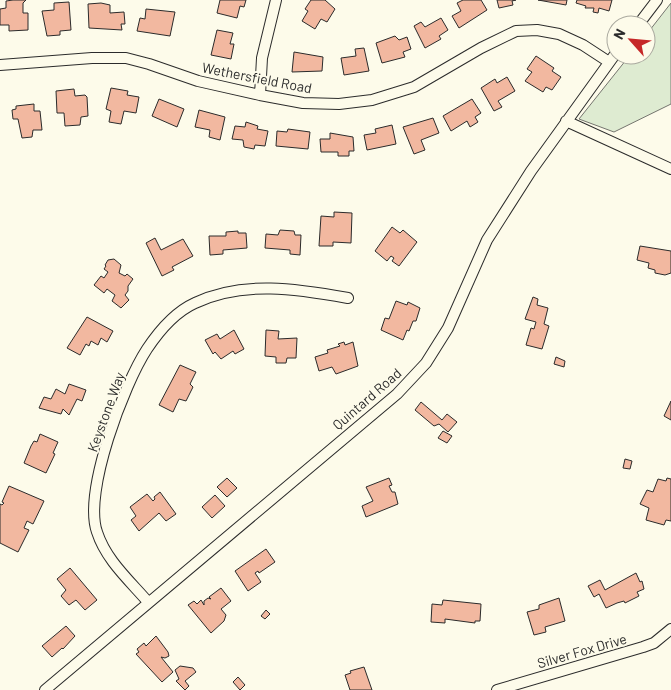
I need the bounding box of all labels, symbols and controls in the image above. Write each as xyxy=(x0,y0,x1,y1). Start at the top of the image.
north arrow xyxy=(606,15,656,65)
text: N xyxy=(609,26,629,42)
street label: Wethersfield Road xyxy=(201,59,313,96)
street label: Quintard Road xyxy=(329,364,404,433)
street label: Keystone Way xyxy=(83,369,128,454)
street label: Silver Fox Drive xyxy=(535,630,629,671)

